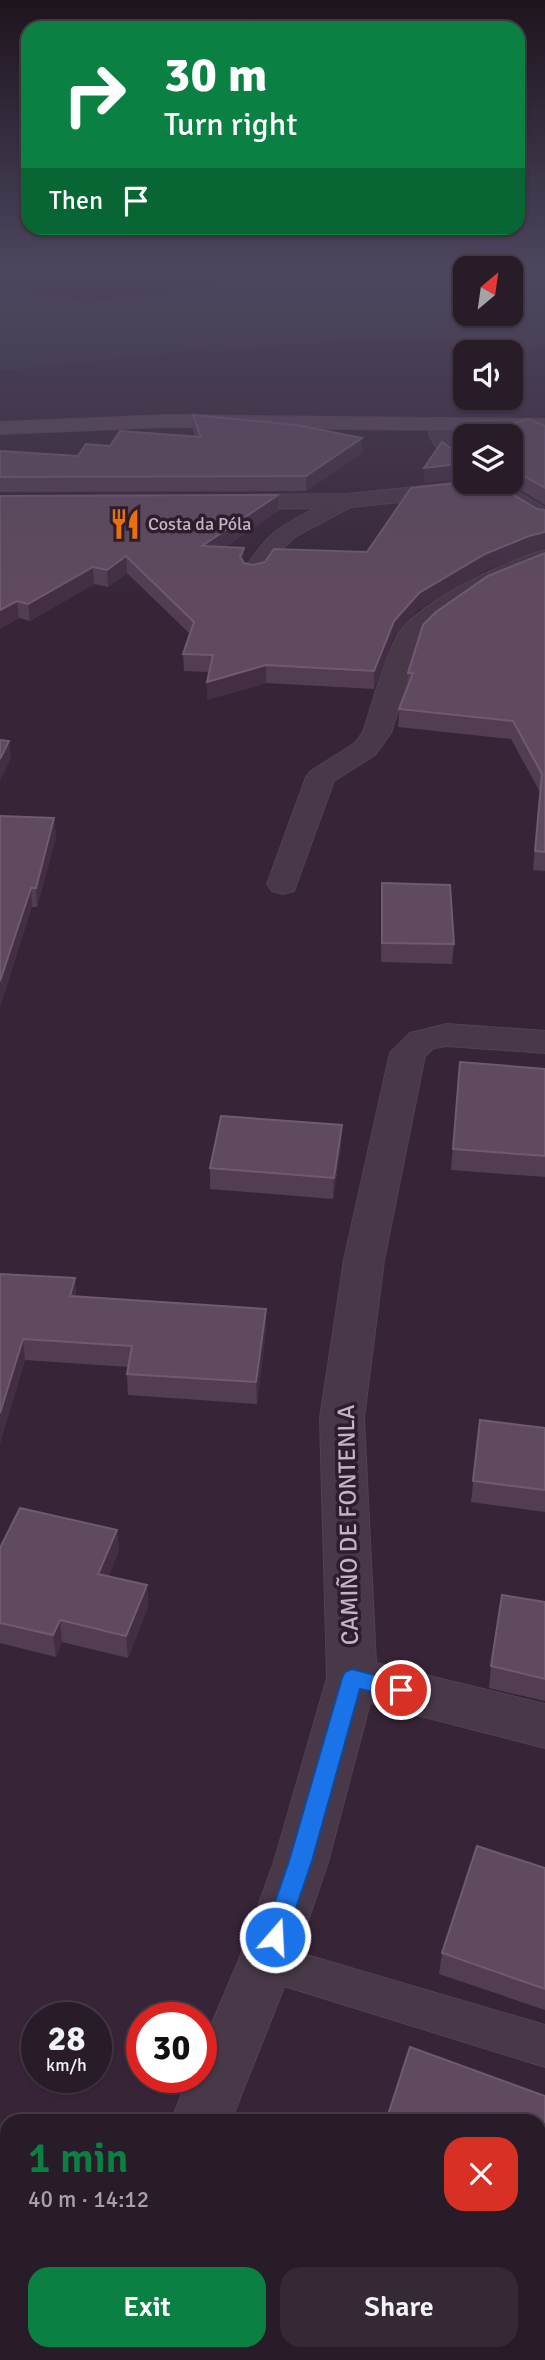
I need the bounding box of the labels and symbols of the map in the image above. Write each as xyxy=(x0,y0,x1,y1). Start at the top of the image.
north arrow xyxy=(453,256,523,326)
restaurant icon: Costa da Póla xyxy=(108,507,142,541)
place label: Costa da Póla xyxy=(148,513,252,535)
street label: CAMIÑO DE FONTENLA xyxy=(331,1404,365,1646)
pin xyxy=(371,1660,431,1720)
position arrow xyxy=(238,1900,312,1974)
speed limit sign: 30 xyxy=(126,2002,217,2093)

